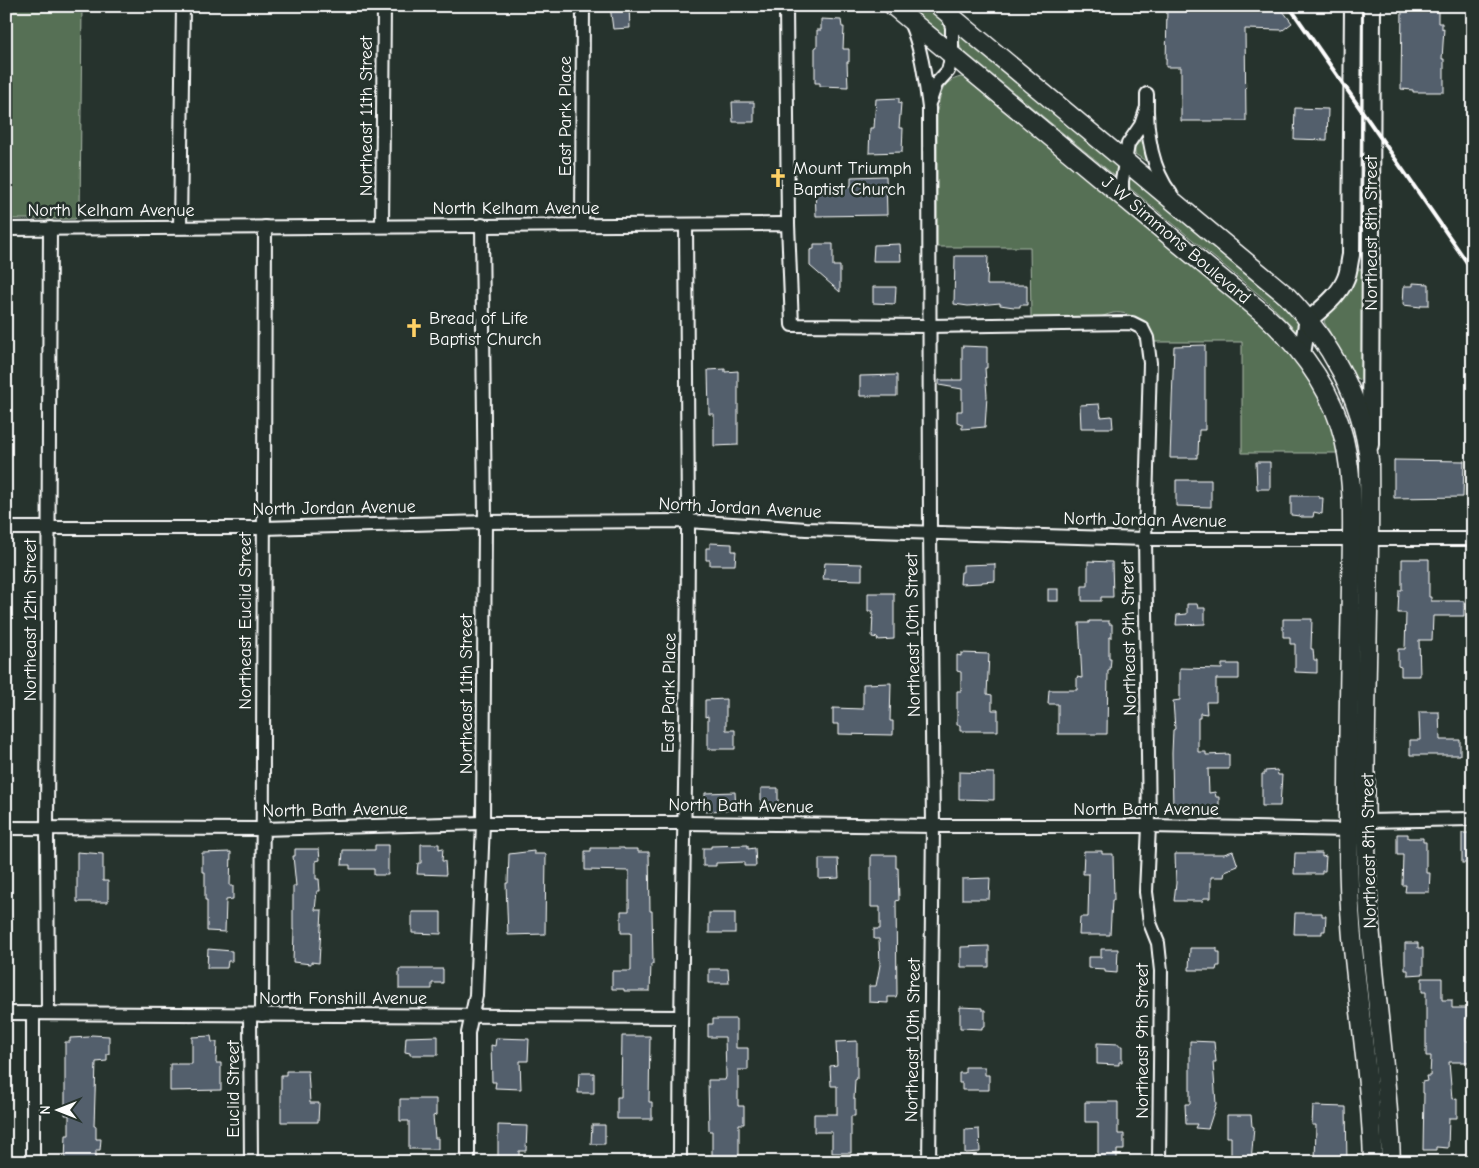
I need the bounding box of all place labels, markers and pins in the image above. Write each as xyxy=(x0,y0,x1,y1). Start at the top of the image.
place label: Mount Triumph Baptist Church xyxy=(793,158,912,200)
church icon: Mount Triumph Baptist Church xyxy=(767,167,789,189)
place label: Bread of Life Baptist Church xyxy=(429,308,542,350)
church icon: Bread of Life Baptist Church xyxy=(403,317,425,339)

